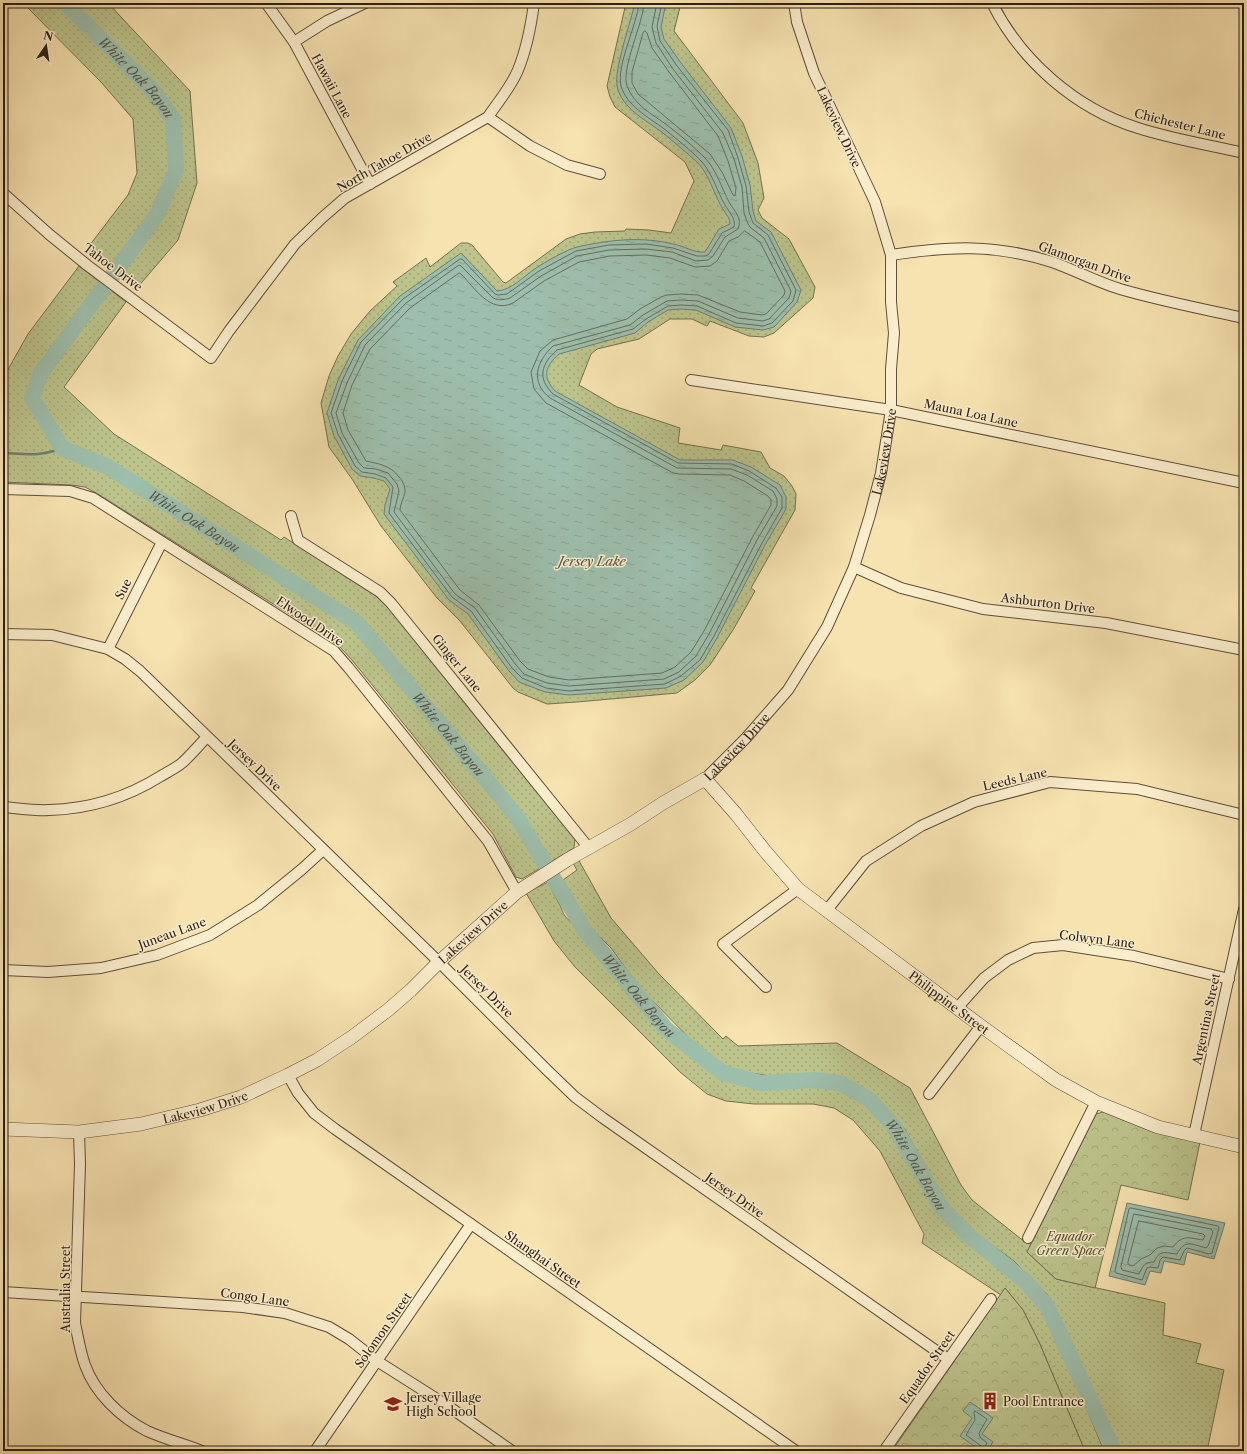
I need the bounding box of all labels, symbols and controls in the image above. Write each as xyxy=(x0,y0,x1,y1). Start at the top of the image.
north arrow xyxy=(26,26,66,66)
text: N xyxy=(42,28,55,44)
water label: White Oak Bayou xyxy=(95,33,178,121)
street label: Hawaii Lane xyxy=(309,51,355,121)
street label: Lakeview Drive xyxy=(814,84,864,170)
street label: Chichester Lane xyxy=(1133,105,1227,143)
street label: North Tahoe Drive xyxy=(334,129,434,195)
street label: Glamorgan Drive xyxy=(1037,238,1134,286)
street label: Tahoe Drive xyxy=(80,240,146,294)
street label: Mauna Loa Lane xyxy=(923,396,1020,430)
street label: Lakeview Drive xyxy=(868,407,899,497)
water label: White Oak Bayou xyxy=(145,486,243,556)
water label: Jersey Lake xyxy=(554,553,626,569)
street label: Sue xyxy=(111,576,135,602)
street label: Ashburton Drive xyxy=(999,590,1096,616)
street label: Elwood Drive xyxy=(274,593,347,649)
street label: Ginger Lane xyxy=(429,631,485,695)
water label: White Oak Bayou xyxy=(409,688,488,780)
street label: Lakeview Drive xyxy=(700,710,772,784)
street label: Jersey Drive xyxy=(224,735,285,794)
street label: Leeds Lane xyxy=(981,764,1049,794)
street label: Lakeview Drive xyxy=(435,897,511,967)
street label: Juneau Lane xyxy=(134,914,208,953)
street label: Colwyn Lane xyxy=(1058,927,1136,951)
water label: White Oak Bayou xyxy=(599,950,678,1041)
street label: Jersey Drive xyxy=(456,960,517,1021)
street label: Philippine Street xyxy=(906,967,993,1037)
street label: Argentina Street xyxy=(1189,971,1223,1067)
street label: Lakeview Drive xyxy=(161,1087,251,1126)
water label: White Oak Bayou xyxy=(882,1115,950,1214)
street label: Jersey Drive xyxy=(701,1168,767,1221)
street label: Shanghai Street xyxy=(502,1227,585,1291)
park label: Equador Green Space xyxy=(1036,1229,1105,1258)
street label: Australia Street xyxy=(58,1245,73,1334)
street label: Congo Lane xyxy=(220,1285,291,1309)
street label: Solomon Street xyxy=(351,1289,415,1371)
street label: Equador Street xyxy=(896,1327,958,1406)
place label: Jersey Village High School xyxy=(404,1390,482,1419)
building icon: Pool Entrance xyxy=(980,1391,1000,1411)
school or university icon: Jersey Village High School xyxy=(383,1394,403,1414)
place label: Pool Entrance xyxy=(1003,1394,1084,1409)

